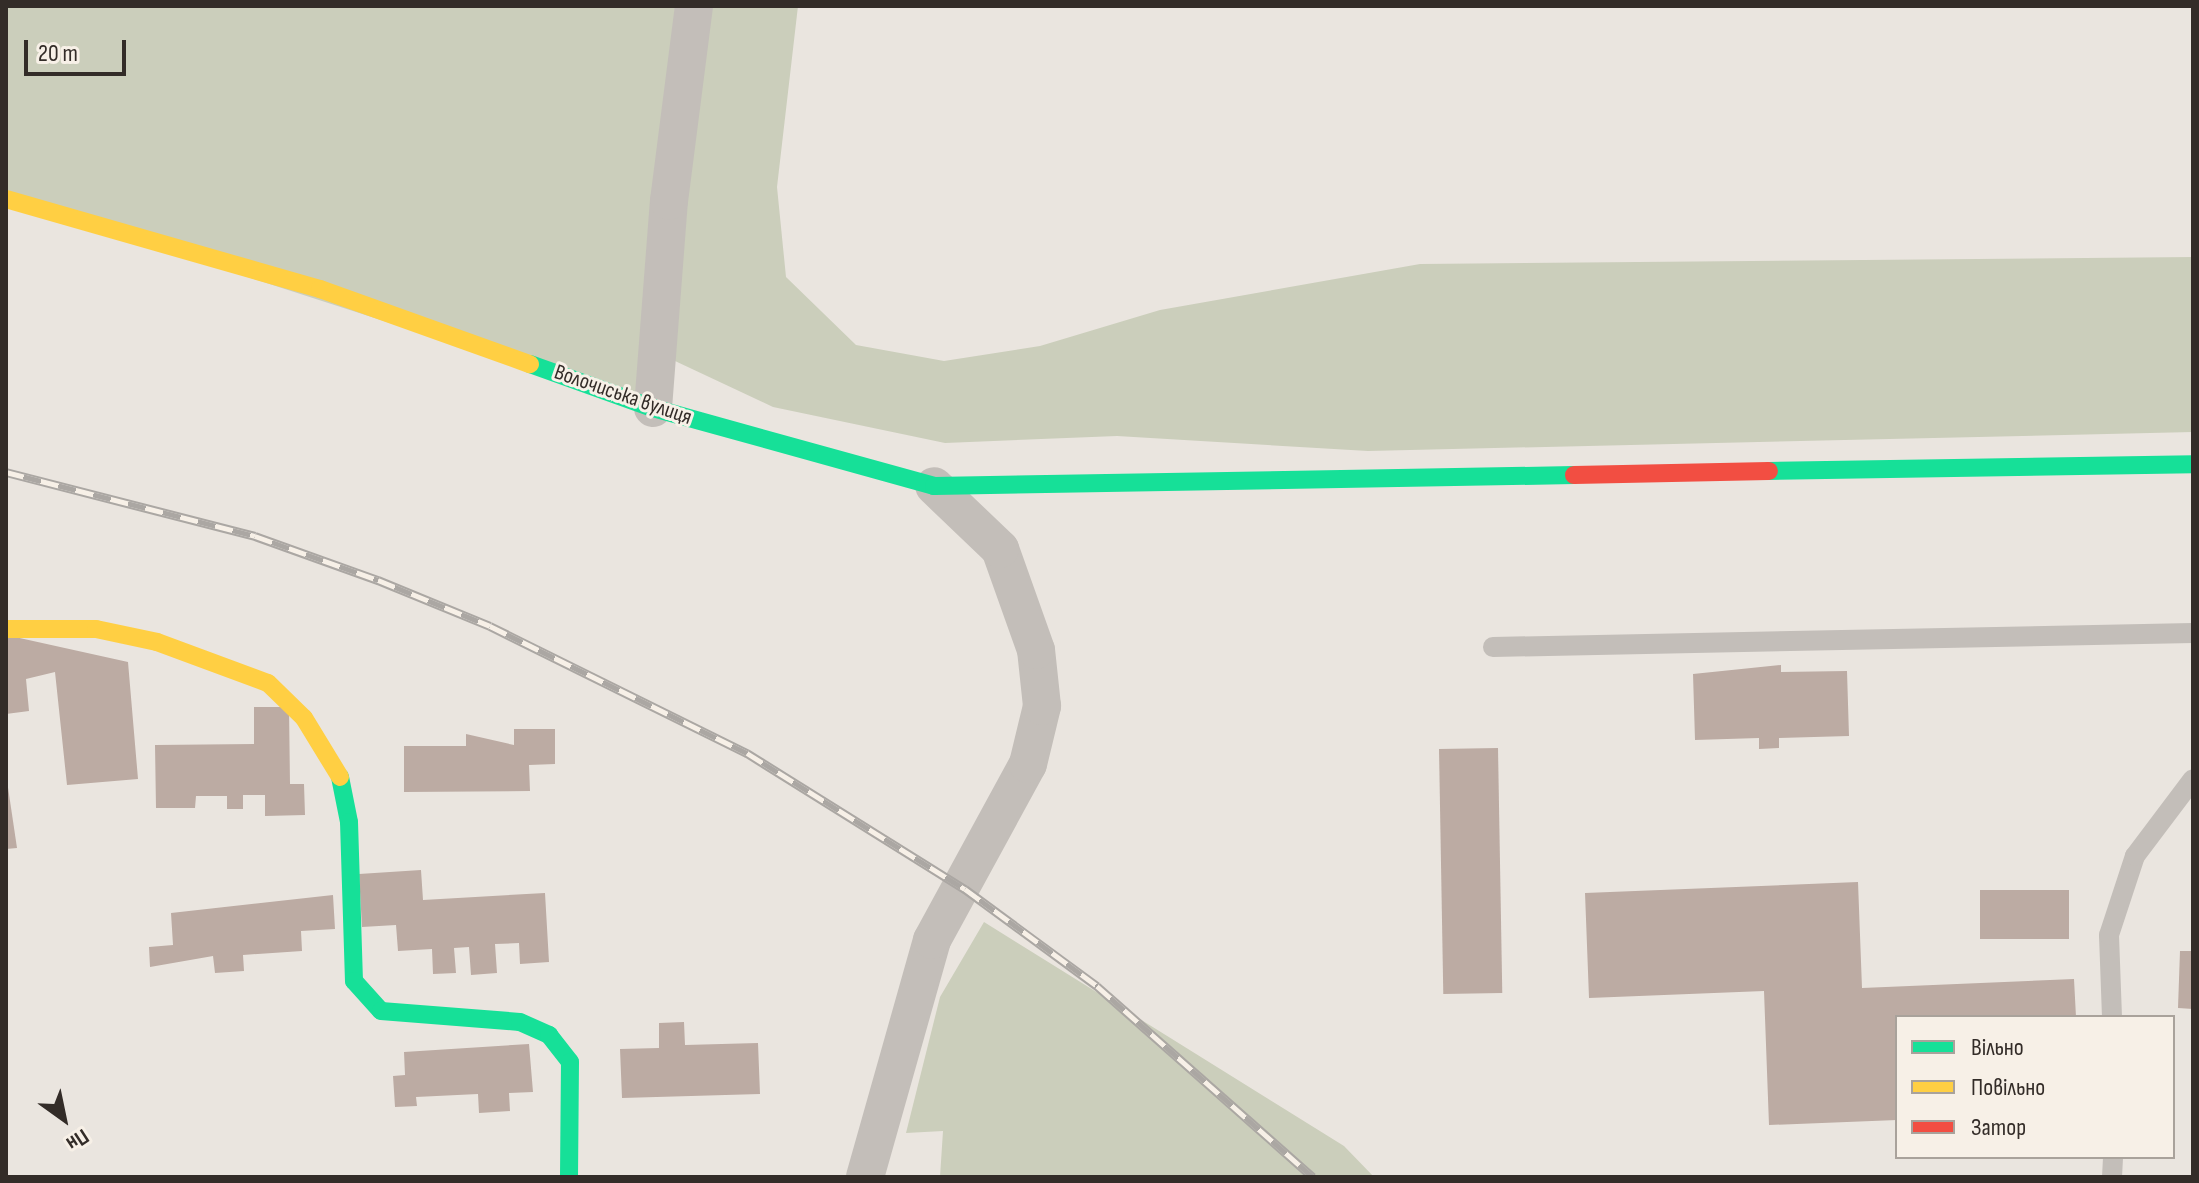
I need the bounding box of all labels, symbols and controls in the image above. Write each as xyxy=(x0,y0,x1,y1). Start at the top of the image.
scale bar xyxy=(28,24,130,74)
text: 20 m xyxy=(38,39,78,68)
street label: Волочиська вулиця xyxy=(551,359,695,431)
legend xyxy=(1895,1015,2175,1159)
text: Вільно xyxy=(1971,1033,2024,1062)
text: Повільно xyxy=(1971,1073,2045,1102)
north arrow xyxy=(24,1079,104,1159)
text: Затор xyxy=(1971,1113,2026,1142)
text: Пн xyxy=(61,1122,94,1157)

